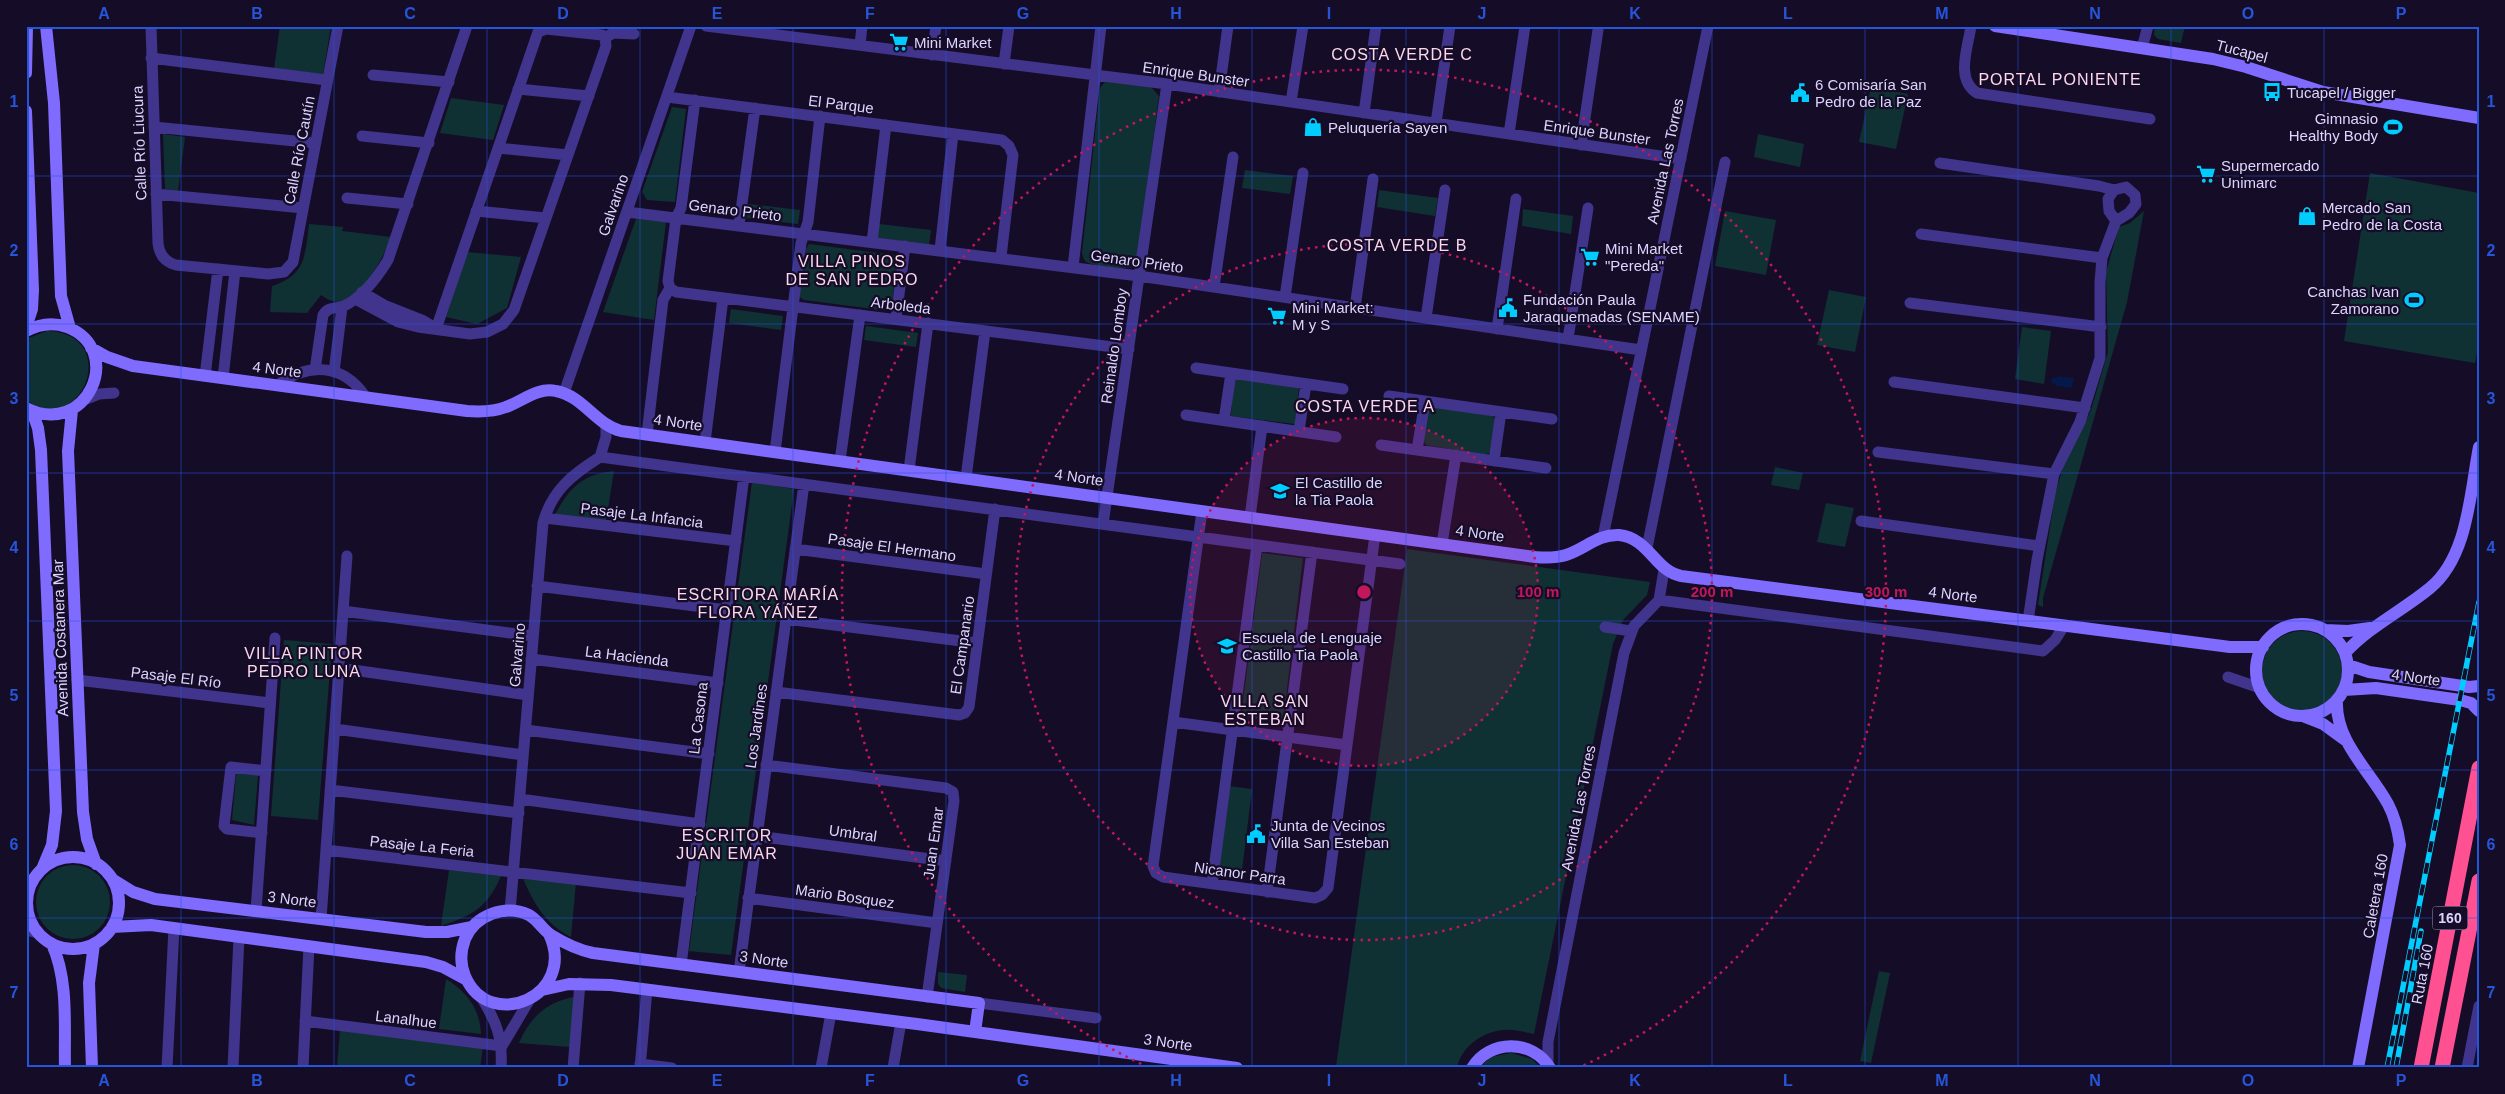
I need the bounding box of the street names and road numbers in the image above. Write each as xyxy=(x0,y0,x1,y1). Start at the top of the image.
street label: Tucapel xyxy=(2214,36,2270,66)
street label: Enrique Bunster xyxy=(1142,58,1250,90)
street label: Calle Río Liucura xyxy=(128,85,150,201)
street label: El Parque xyxy=(807,92,875,116)
street label: Calle Río Cautín xyxy=(280,94,318,206)
street label: Avenida Las Torres xyxy=(1643,97,1687,225)
street label: Enrique Bunster xyxy=(1543,116,1651,148)
street label: Galvarino xyxy=(595,172,631,238)
street label: Genaro Prieto xyxy=(688,196,782,224)
street label: Genaro Prieto xyxy=(1090,246,1184,276)
street label: Reinaldo Lomboy xyxy=(1097,287,1131,405)
street label: Arboleda xyxy=(870,293,932,317)
street label: 4 Norte xyxy=(252,358,302,380)
street label: 4 Norte xyxy=(652,410,704,434)
street label: 4 Norte xyxy=(1053,465,1105,489)
street label: Pasaje La Infancia xyxy=(580,499,705,531)
street label: 4 Norte xyxy=(1454,521,1506,545)
street label: Pasaje El Hermano xyxy=(827,530,957,564)
street label: Avenida Costanera Mar xyxy=(49,559,71,717)
street label: 4 Norte xyxy=(1928,583,1978,605)
street label: El Campanario xyxy=(947,595,977,695)
street label: Galvarino xyxy=(506,622,528,688)
street label: La Hacienda xyxy=(584,642,670,670)
street label: Pasaje El Río xyxy=(130,663,222,691)
street label: 4 Norte xyxy=(2390,665,2442,689)
street label: La Casona xyxy=(685,680,711,755)
street label: Los Jardines xyxy=(742,683,770,769)
street label: Avenida Las Torres xyxy=(1557,744,1599,872)
street label: Juan Emar xyxy=(920,806,946,880)
street label: Umbral xyxy=(828,821,878,845)
street label: Pasaje La Feria xyxy=(369,832,476,860)
street label: Caletera 160 xyxy=(2359,852,2391,940)
street label: Nicanor Parra xyxy=(1193,858,1288,888)
street label: Mario Bosquez xyxy=(794,881,896,911)
street label: 3 Norte xyxy=(267,888,317,910)
road number: 160 xyxy=(2432,906,2468,930)
street label: Ruta 160 xyxy=(2408,942,2436,1006)
street label: 3 Norte xyxy=(738,947,790,971)
street label: Lanalhue xyxy=(374,1007,438,1031)
street label: 3 Norte xyxy=(1142,1030,1194,1054)

